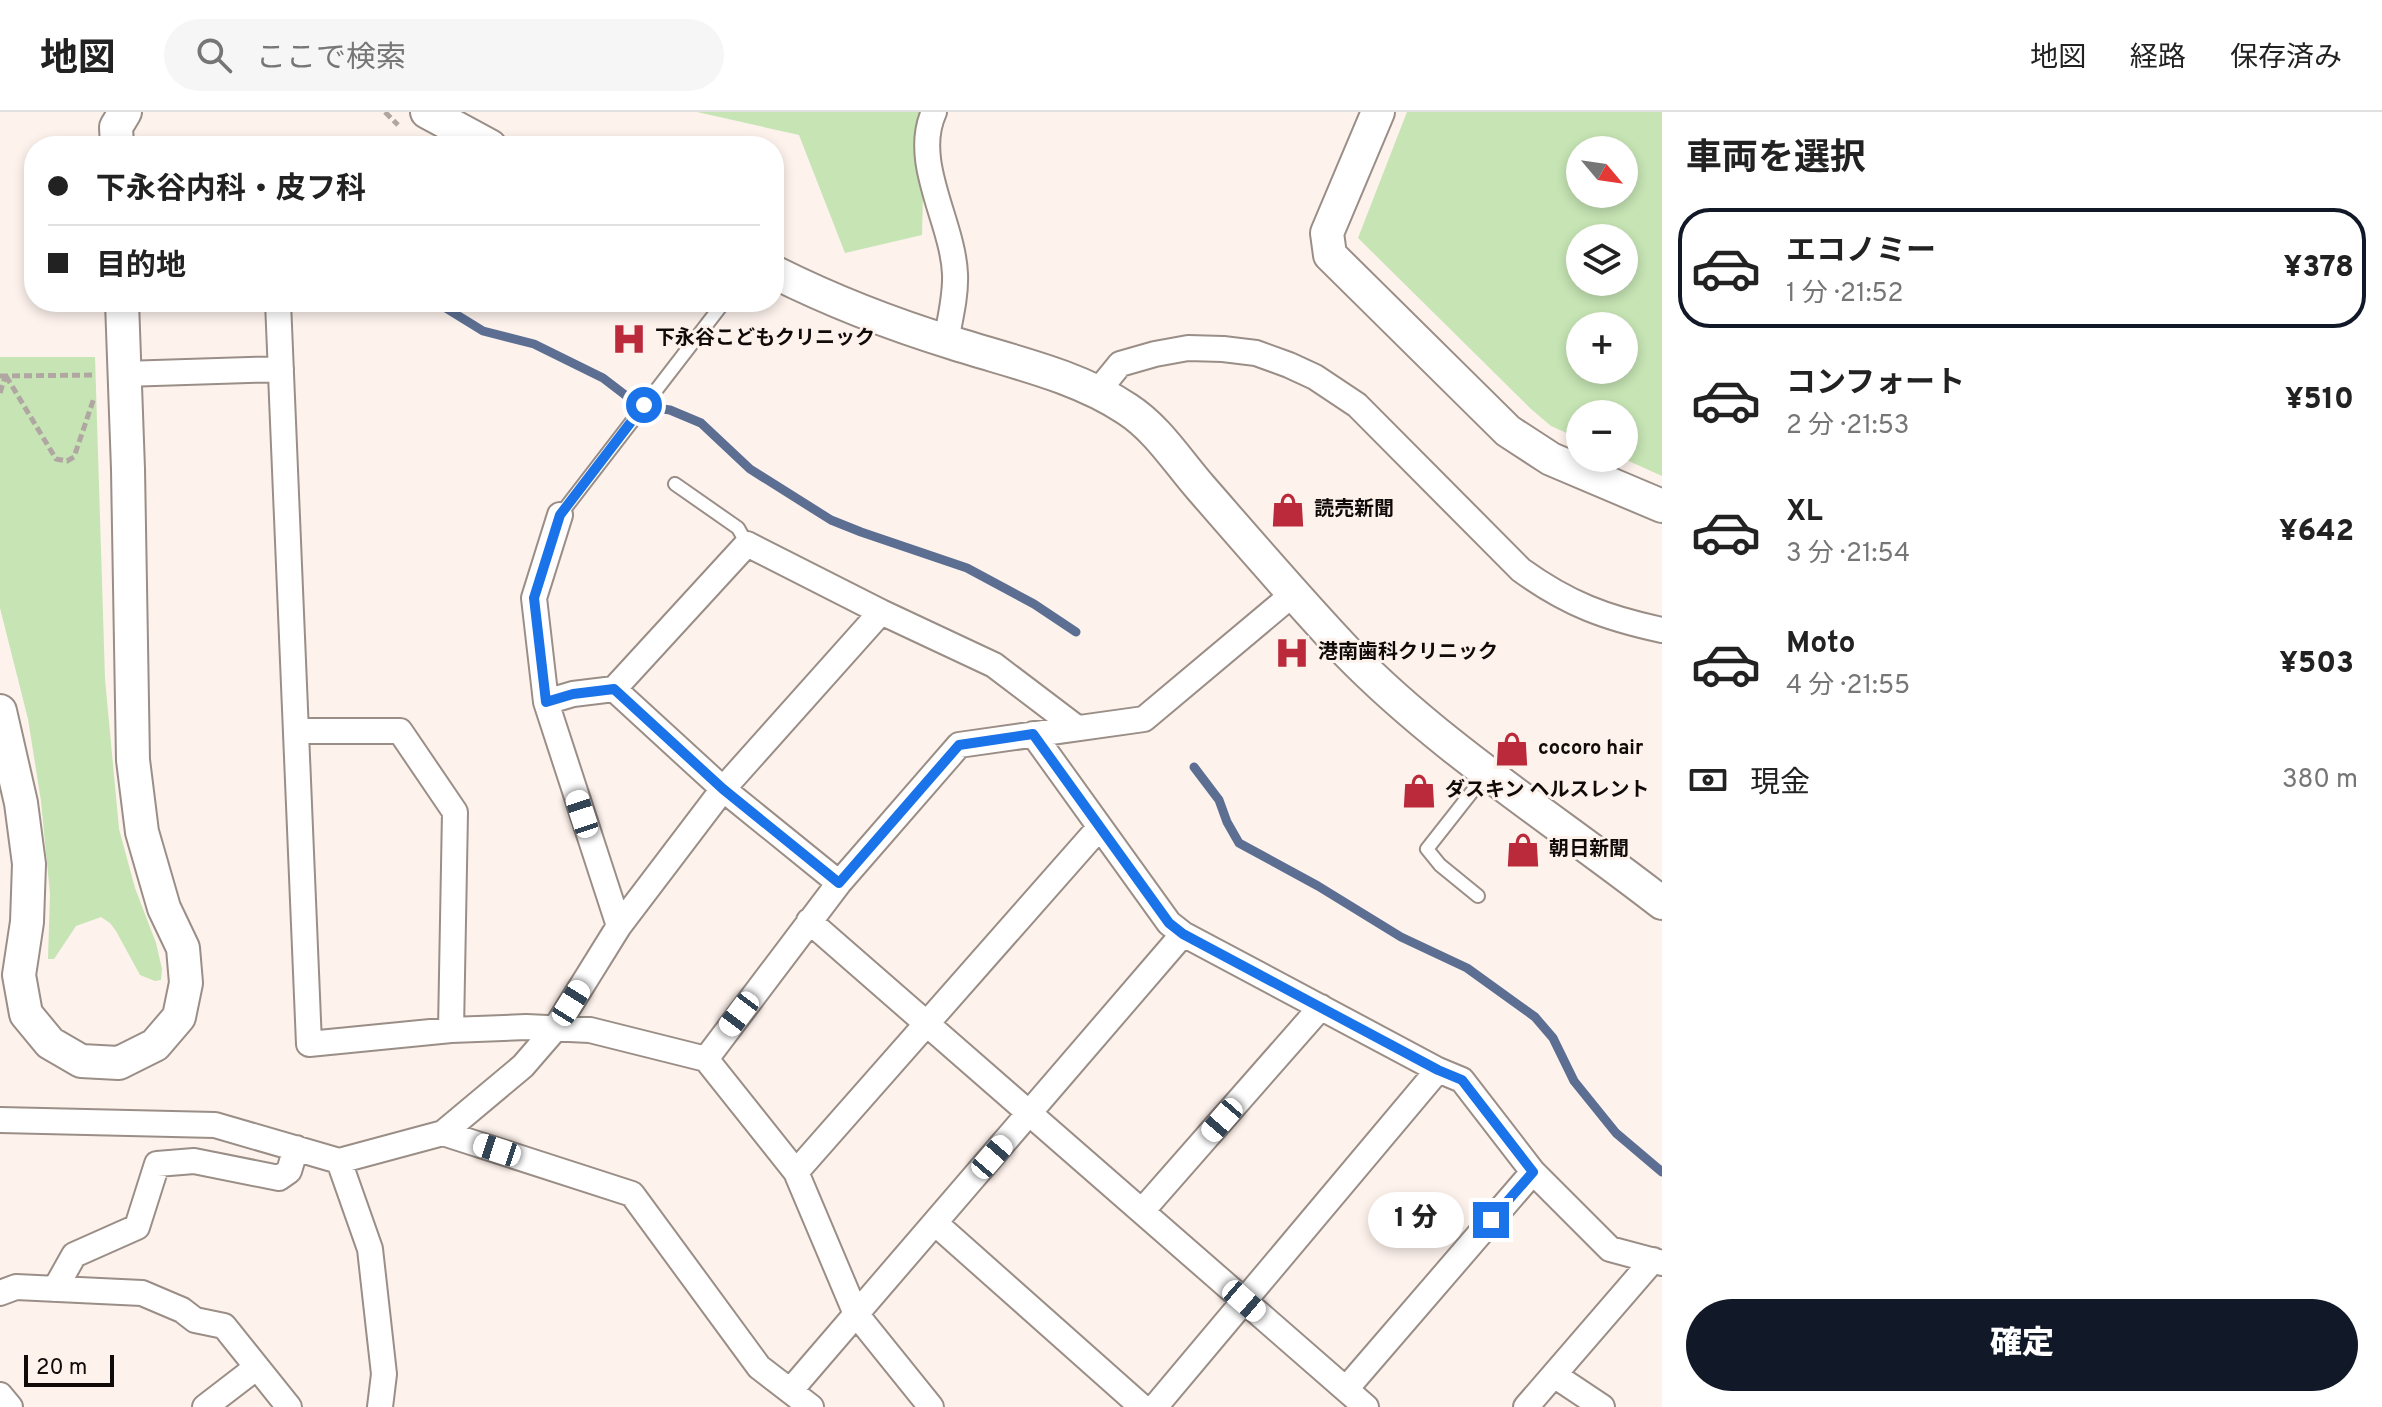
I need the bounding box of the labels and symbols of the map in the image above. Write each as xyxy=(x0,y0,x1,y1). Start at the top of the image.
north arrow xyxy=(1566,136,1638,208)
hospital icon: 下永谷こどもクリニック xyxy=(610,320,648,358)
place label: 下永谷こどもクリニック xyxy=(655,326,875,352)
route start xyxy=(626,387,662,423)
shop icon: 読売新聞 xyxy=(1269,491,1307,529)
place label: 読売新聞 xyxy=(1314,497,1394,523)
hospital icon: 港南歯科クリニック xyxy=(1273,634,1311,672)
place label: 港南歯科クリニック xyxy=(1318,640,1498,666)
shop icon: cocoro hair xyxy=(1493,730,1531,768)
place label: cocoro hair xyxy=(1538,736,1644,762)
shop icon: ダスキン ヘルスレント xyxy=(1400,772,1438,810)
place label: ダスキン ヘルスレント xyxy=(1445,778,1649,804)
car xyxy=(563,787,601,841)
shop icon: 朝日新聞 xyxy=(1504,831,1542,869)
place label: 朝日新聞 xyxy=(1549,837,1629,863)
car xyxy=(548,976,594,1030)
car xyxy=(715,988,763,1040)
car xyxy=(1197,1094,1247,1146)
car xyxy=(470,1131,524,1169)
car xyxy=(967,1131,1017,1183)
callout: 1 分 xyxy=(1367,1192,1463,1248)
route end xyxy=(1473,1202,1509,1238)
car xyxy=(1218,1276,1270,1326)
scale bar xyxy=(24,1351,114,1387)

